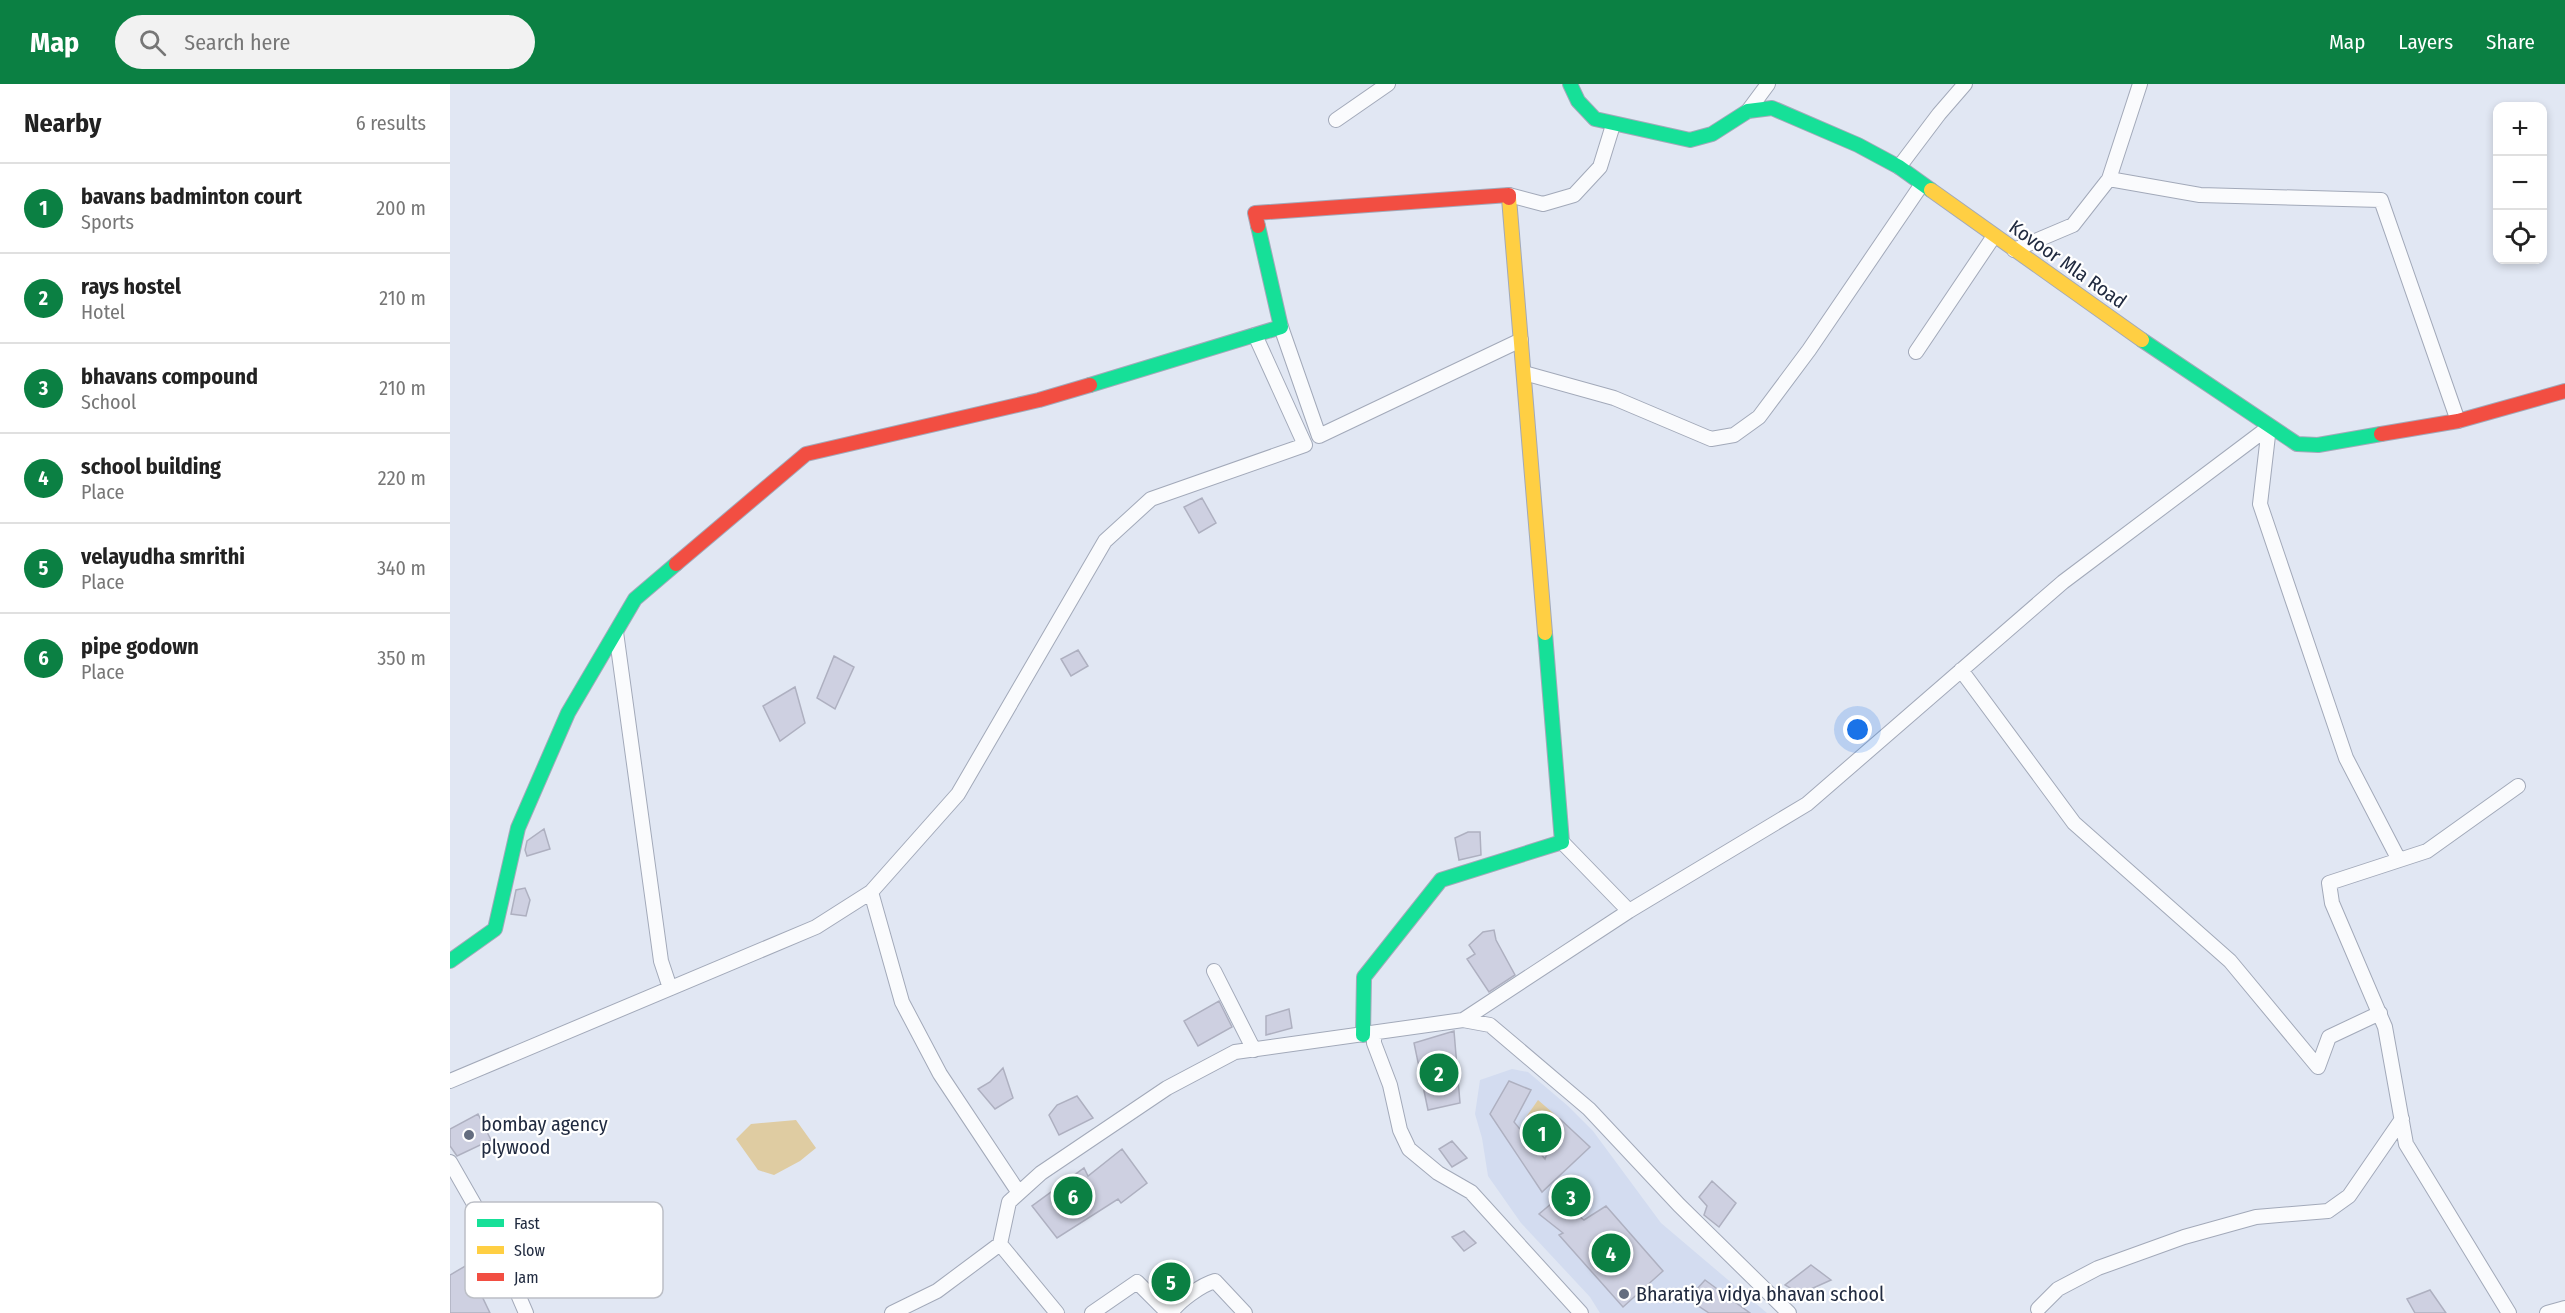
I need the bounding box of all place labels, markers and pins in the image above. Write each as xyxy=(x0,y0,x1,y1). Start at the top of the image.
pin: 2 xyxy=(1420,1050,1458,1096)
pin: 1 xyxy=(1522,1110,1562,1156)
place label: bombay agency plywood xyxy=(481,1112,608,1159)
marker: bombay agency plywood xyxy=(462,1128,476,1142)
pin: 6 xyxy=(1054,1174,1092,1218)
pin: 3 xyxy=(1552,1174,1590,1220)
pin: 4 xyxy=(1592,1230,1630,1276)
pin: 5 xyxy=(1152,1260,1190,1304)
place label: Bharatiya vidya bhavan school xyxy=(1636,1282,1884,1306)
marker: Bharatiya vidya bhavan school xyxy=(1617,1287,1631,1301)

